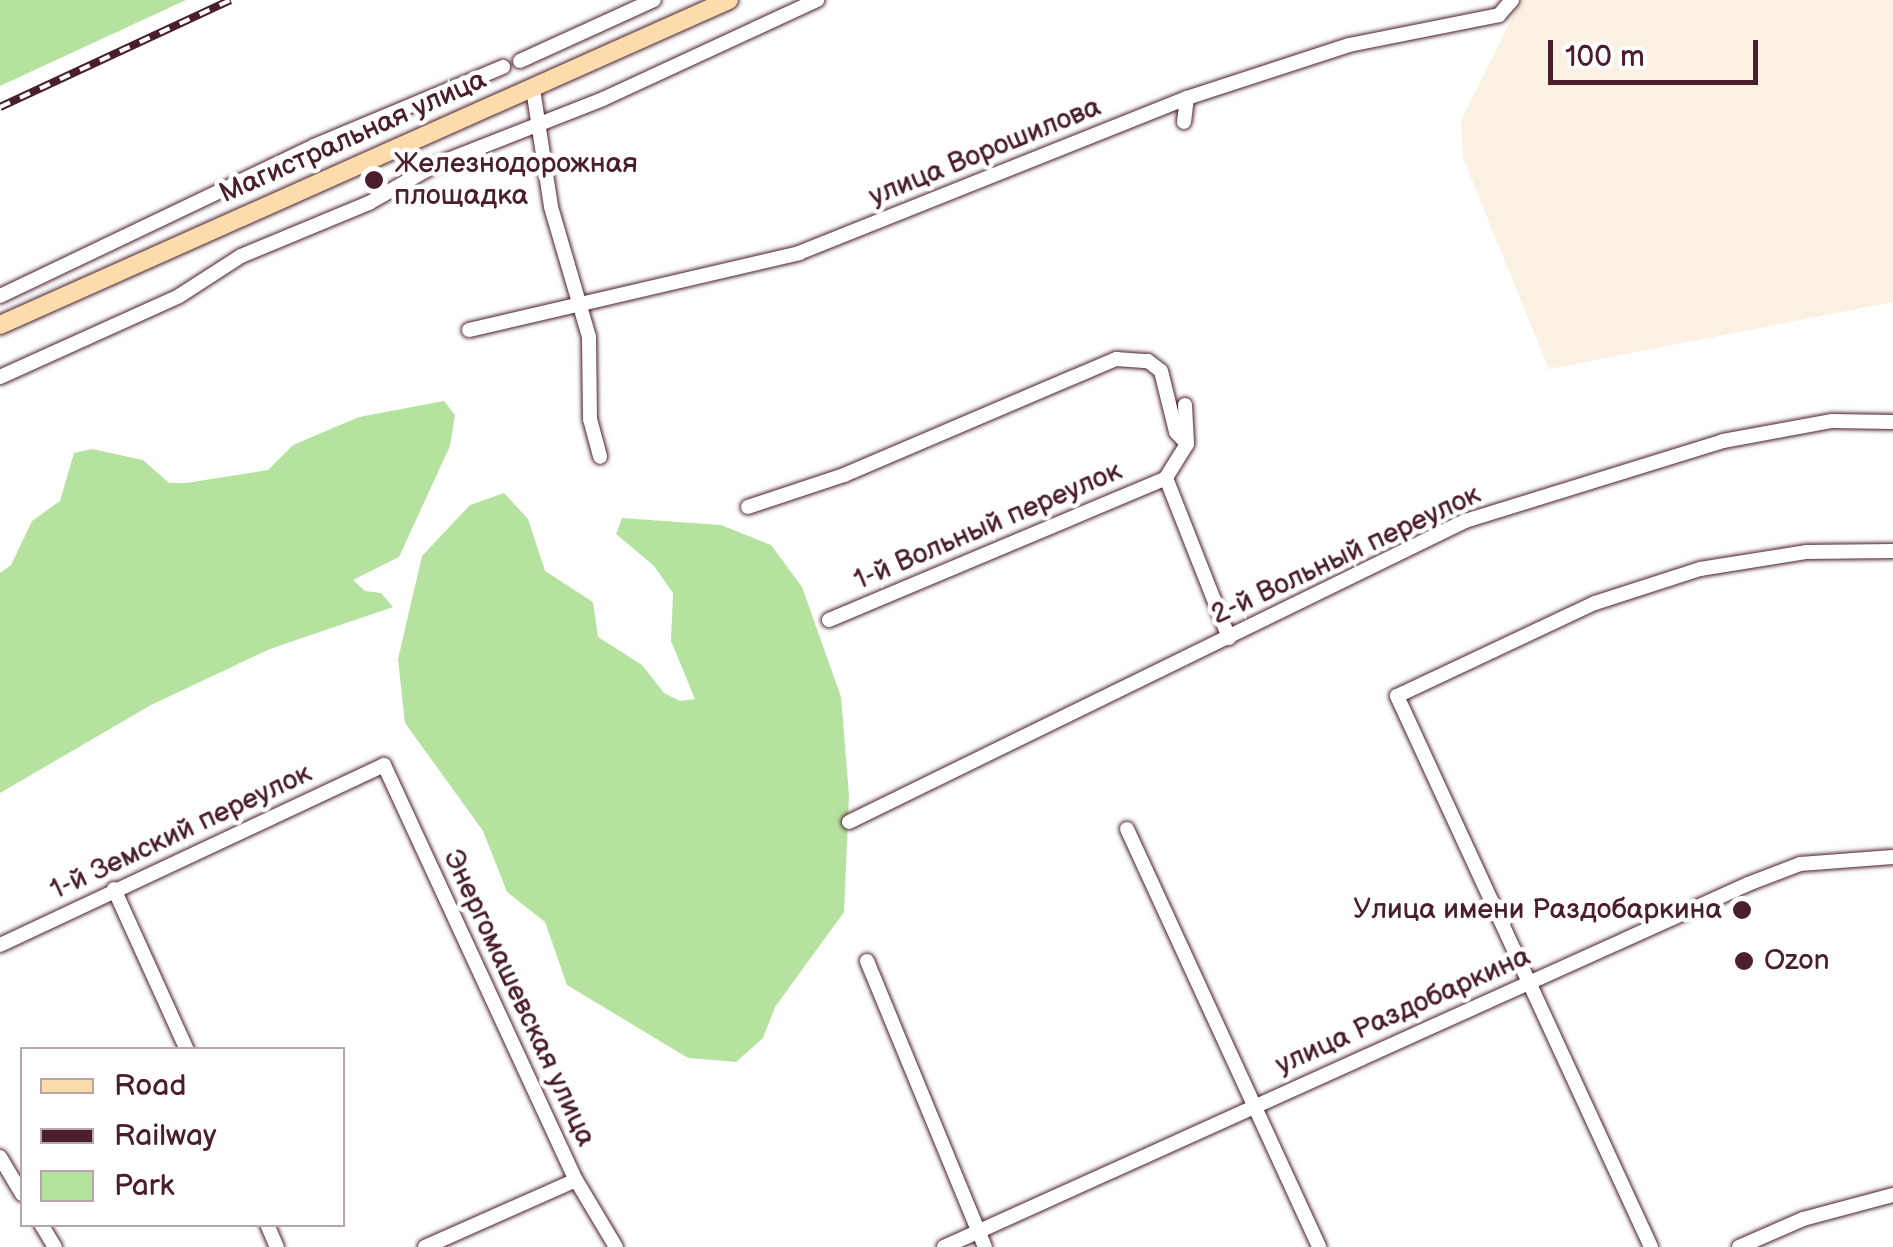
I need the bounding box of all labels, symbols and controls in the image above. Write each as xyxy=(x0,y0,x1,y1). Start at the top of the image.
scale bar xyxy=(1553,20,1763,82)
text: 100 m xyxy=(1565,39,1645,75)
street label: Магистральная улица xyxy=(214,63,492,211)
street label: улица Ворошилова xyxy=(864,90,1106,214)
place label: Железнодорожная площадка xyxy=(394,147,638,213)
marker: Железнодорожная площадка xyxy=(363,169,385,191)
street label: 1-й Вольный переулок xyxy=(849,454,1127,598)
street label: 2-й Вольный переулок xyxy=(1206,478,1486,632)
street label: 1-й Земский переулок xyxy=(45,757,317,907)
street label: Энергомашевская улица xyxy=(435,844,603,1152)
place label: Улица имени Раздобаркина xyxy=(1353,893,1722,927)
marker: Улица имени Раздобаркина xyxy=(1731,899,1753,921)
street label: улица Раздобаркина xyxy=(1271,940,1535,1082)
place label: Ozon xyxy=(1764,944,1830,978)
marker: Ozon xyxy=(1733,950,1755,972)
legend xyxy=(20,1047,345,1227)
text: Road xyxy=(114,1068,187,1104)
text: Railway xyxy=(114,1118,216,1154)
text: Park xyxy=(114,1168,174,1204)

